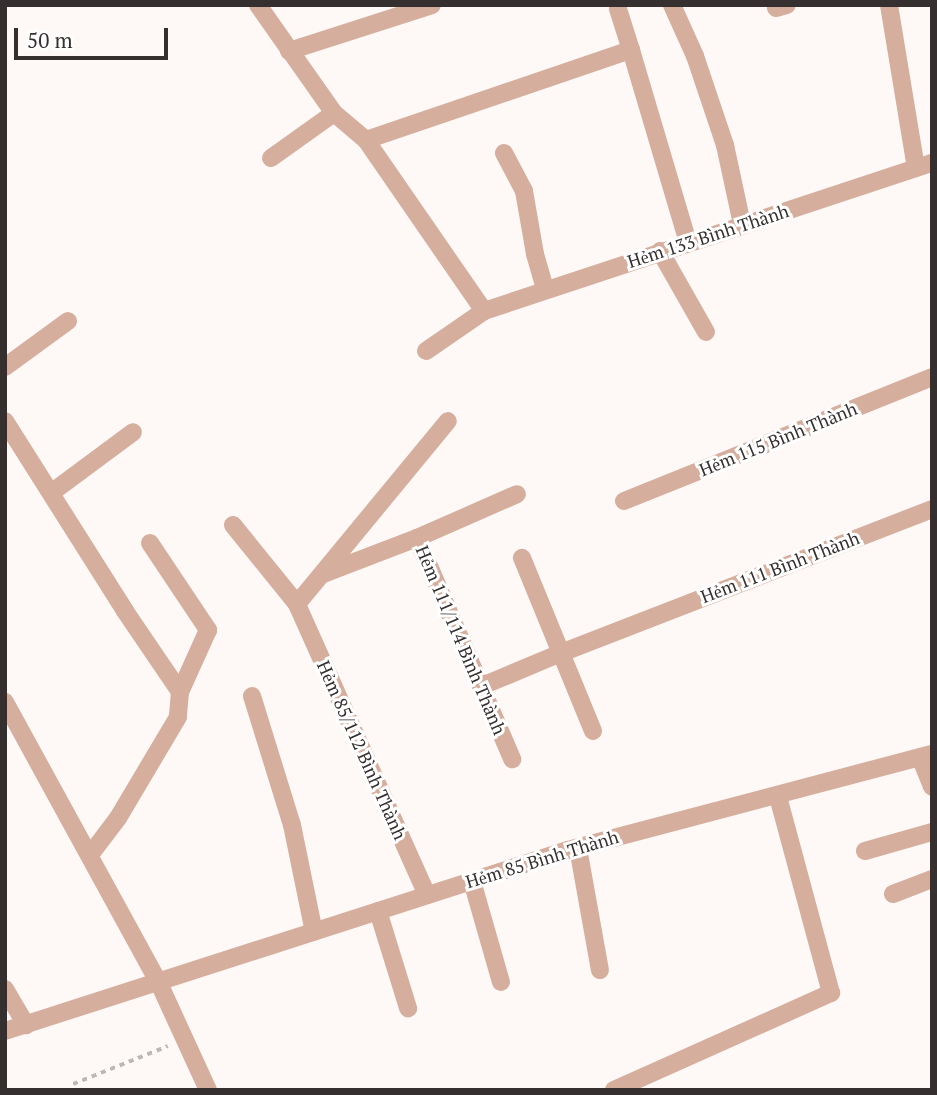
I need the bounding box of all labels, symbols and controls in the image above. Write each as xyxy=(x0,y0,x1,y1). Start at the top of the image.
scale bar xyxy=(18,14,172,58)
text: 50 m xyxy=(27,26,73,54)
street label: Hẻm 133 Bình Thành xyxy=(625,200,791,272)
street label: Hẻm 115 Bình Thành xyxy=(696,397,860,481)
street label: Hẻm 111 Bình Thành xyxy=(698,527,862,607)
street label: Hẻm 111/114 Bình Thành xyxy=(411,542,511,738)
street label: Hẻm 85/112 Bình Thành xyxy=(313,657,411,843)
street label: Hẻm 85 Bình Thành xyxy=(463,825,621,893)

